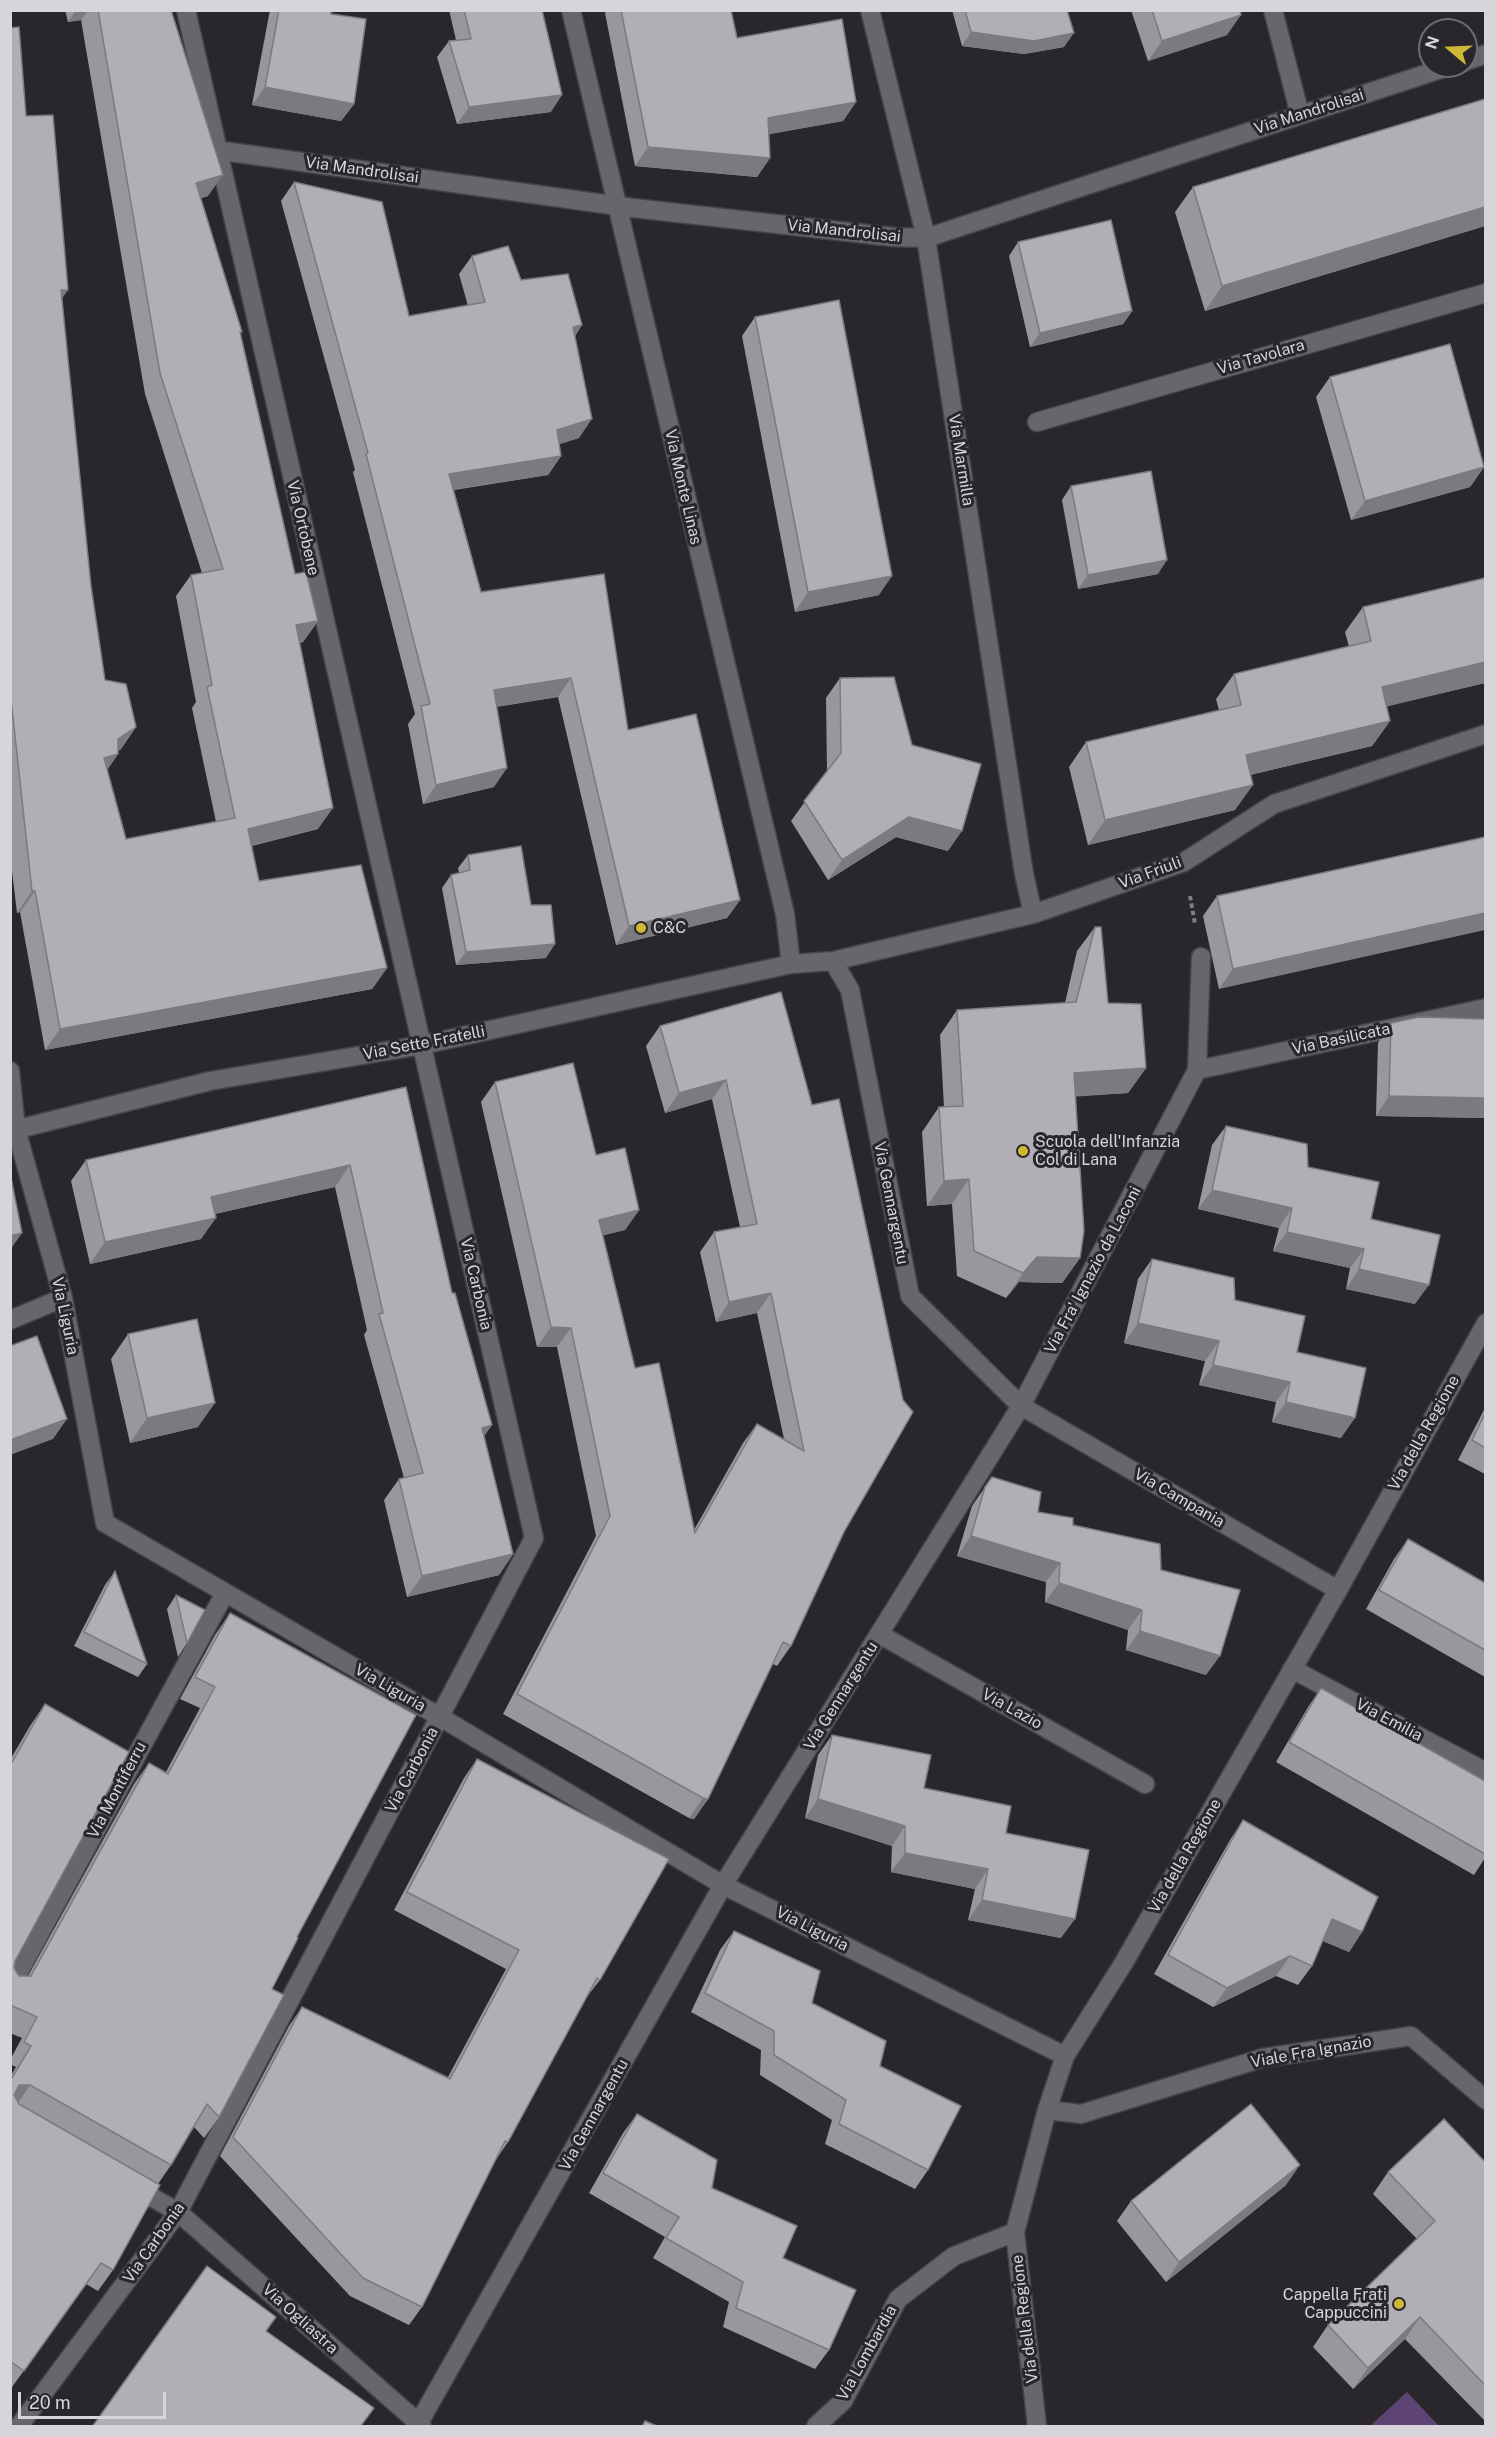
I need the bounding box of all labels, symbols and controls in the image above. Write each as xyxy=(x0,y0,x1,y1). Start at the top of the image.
north arrow xyxy=(1418,18,1478,78)
text: N xyxy=(1421,34,1443,52)
street label: Via Mandrolisai xyxy=(1252,85,1366,139)
street label: Via Mandrolisai xyxy=(304,153,420,187)
street label: Via Mandrolisai xyxy=(786,215,902,247)
street label: Via Tavolara xyxy=(1215,335,1307,379)
street label: Via Marmilla xyxy=(944,413,978,507)
street label: Via Monte Linas xyxy=(660,427,706,547)
street label: Via Ortobene xyxy=(283,479,323,577)
street label: Via Friuli xyxy=(1116,853,1184,893)
place label: C&C xyxy=(653,918,686,938)
marker: C&C xyxy=(634,921,648,935)
street label: Via Basilicata xyxy=(1290,1019,1392,1059)
street label: Via Sette Fratelli xyxy=(361,1022,487,1064)
place label: Scuola dell'Infanzia Col di Lana xyxy=(1035,1132,1180,1170)
street label: Via Gennargentu xyxy=(870,1140,912,1266)
marker: Scuola dell'Infanzia Col di Lana xyxy=(1016,1144,1030,1158)
street label: Via Fra' Ignazio da Laconi xyxy=(1041,1183,1145,1357)
street label: Via Carbonia xyxy=(456,1236,496,1332)
street label: Via Liguria xyxy=(47,1275,83,1357)
street label: Via della Regione xyxy=(1384,1372,1464,1494)
street label: Via Campania xyxy=(1130,1464,1228,1532)
street label: Via Gennargentu xyxy=(800,1638,882,1754)
street label: Via Liguria xyxy=(351,1660,429,1716)
street label: Via Lazio xyxy=(979,1685,1045,1733)
street label: Via Emilia xyxy=(1352,1694,1426,1746)
street label: Via Carbonia xyxy=(381,1724,443,1816)
street label: Via Montiferru xyxy=(83,1738,151,1842)
street label: Via della Regione xyxy=(1144,1795,1226,1917)
street label: Via Liguria xyxy=(773,1903,851,1955)
street label: Viale Fra Ignazio xyxy=(1249,2032,1373,2072)
street label: Via Gennargentu xyxy=(555,2056,633,2174)
street label: Via Carbonia xyxy=(119,2199,189,2287)
street label: Via della Regione xyxy=(1008,2254,1042,2384)
street label: Via Ogliastra xyxy=(258,2280,342,2358)
place label: Cappella Frati Cappuccini xyxy=(1283,2285,1387,2323)
marker: Cappella Frati Cappuccini xyxy=(1392,2297,1406,2311)
street label: Via Lombardia xyxy=(833,2302,901,2404)
scale bar xyxy=(21,2380,170,2418)
text: 20 m xyxy=(29,2392,71,2413)

